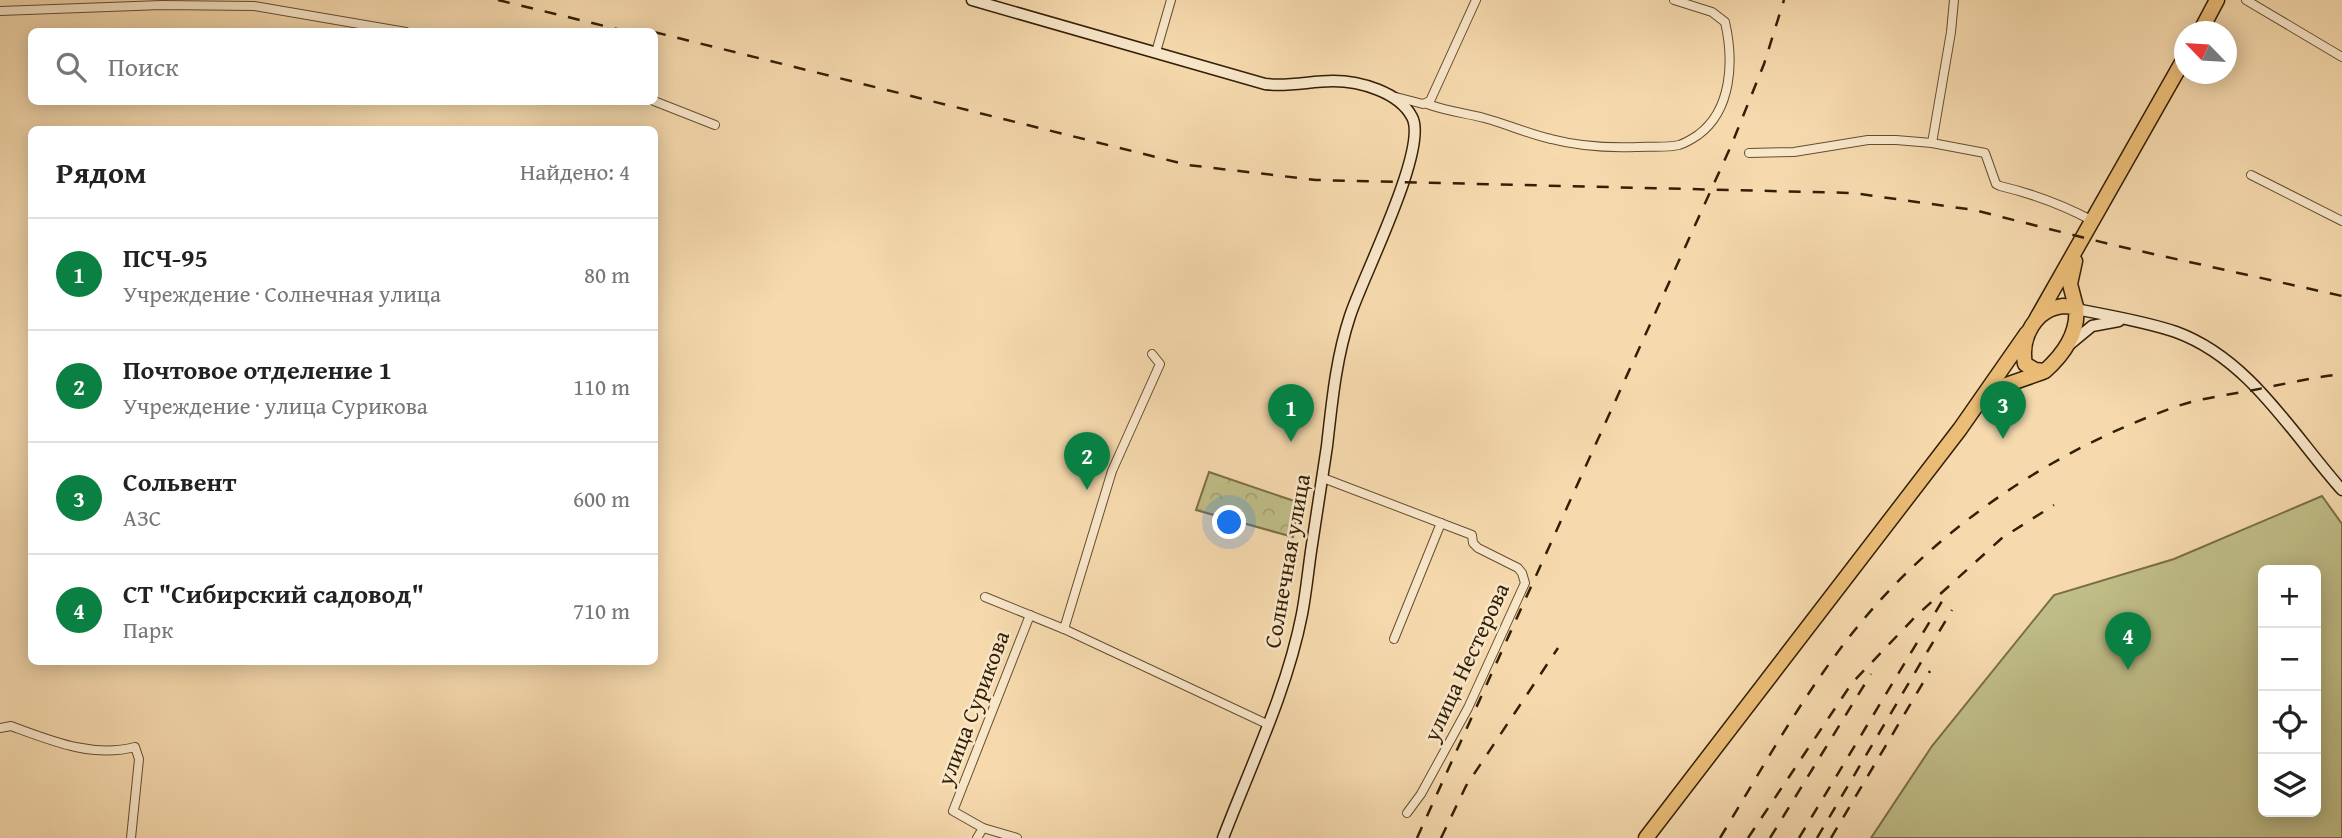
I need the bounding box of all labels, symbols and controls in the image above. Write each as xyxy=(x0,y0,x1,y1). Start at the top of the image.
north arrow xyxy=(2174,21,2237,84)
search box xyxy=(28,28,658,105)
text: Поиск xyxy=(108,47,179,86)
icon: search xyxy=(52,48,90,86)
text: Рядом xyxy=(56,150,147,194)
text: Найдено: 4 xyxy=(520,155,630,188)
text: ПСЧ-95 xyxy=(123,238,208,277)
text: 1 xyxy=(73,258,85,291)
text: 80 m xyxy=(584,258,630,291)
text: Учреждение · Солнечная улица xyxy=(123,277,441,310)
text: Почтовое отделение 1 xyxy=(123,350,392,389)
text: 2 xyxy=(73,370,85,403)
text: 110 m xyxy=(573,370,630,403)
pin: 3 xyxy=(1980,381,2026,439)
pin: 1 xyxy=(1268,384,1314,442)
text: Учреждение · улица Сурикова xyxy=(123,389,428,422)
pin: 2 xyxy=(1064,432,1110,490)
text: Сольвент xyxy=(123,462,236,501)
street label: Солнечная улица xyxy=(1255,471,1318,651)
text: 3 xyxy=(73,482,85,515)
text: 600 m xyxy=(573,482,630,515)
text: АЗС xyxy=(123,501,161,534)
your location xyxy=(1212,505,1246,539)
map controls xyxy=(2258,565,2321,817)
button: + xyxy=(2258,565,2321,628)
text: СТ "Сибирский садовод" xyxy=(123,574,424,613)
street label: улица Нестерова xyxy=(1414,577,1517,747)
text: 4 xyxy=(73,594,85,627)
text: 710 m xyxy=(573,594,630,627)
pin: 4 xyxy=(2105,612,2151,670)
text: Парк xyxy=(123,613,173,646)
street label: улица Сурикова xyxy=(927,626,1017,791)
button: − xyxy=(2258,628,2321,691)
button: locate xyxy=(2258,691,2321,754)
button: layers xyxy=(2258,754,2321,817)

